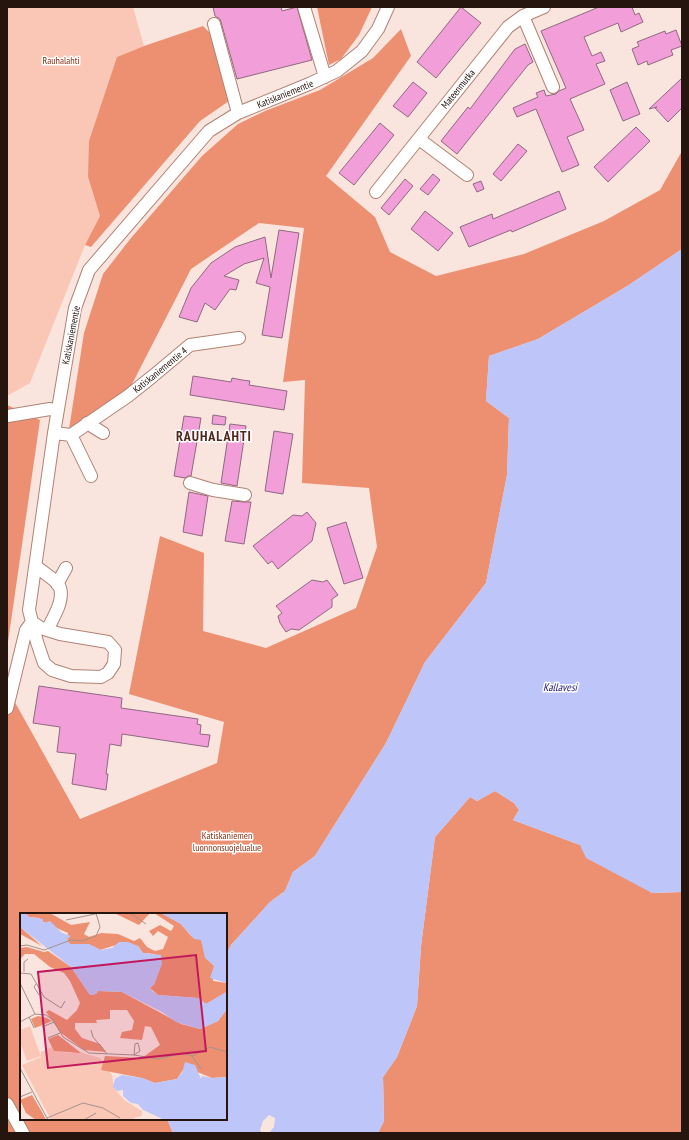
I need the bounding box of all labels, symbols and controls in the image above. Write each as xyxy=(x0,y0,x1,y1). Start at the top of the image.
park label: Rauhalahti xyxy=(42,54,80,67)
street label: Mateenmutka xyxy=(438,67,478,111)
street label: Katiskaniementie xyxy=(255,77,315,111)
street label: Katiskaniementie xyxy=(59,304,83,366)
street label: Katiskaniementie 4 xyxy=(130,344,190,396)
district label: RAUHALAHTI xyxy=(176,427,252,445)
water label: Kallavesi xyxy=(543,680,579,694)
park label: Katiskaniemen luonnonsuojelualue xyxy=(193,829,261,854)
inset map xyxy=(20,913,227,1120)

